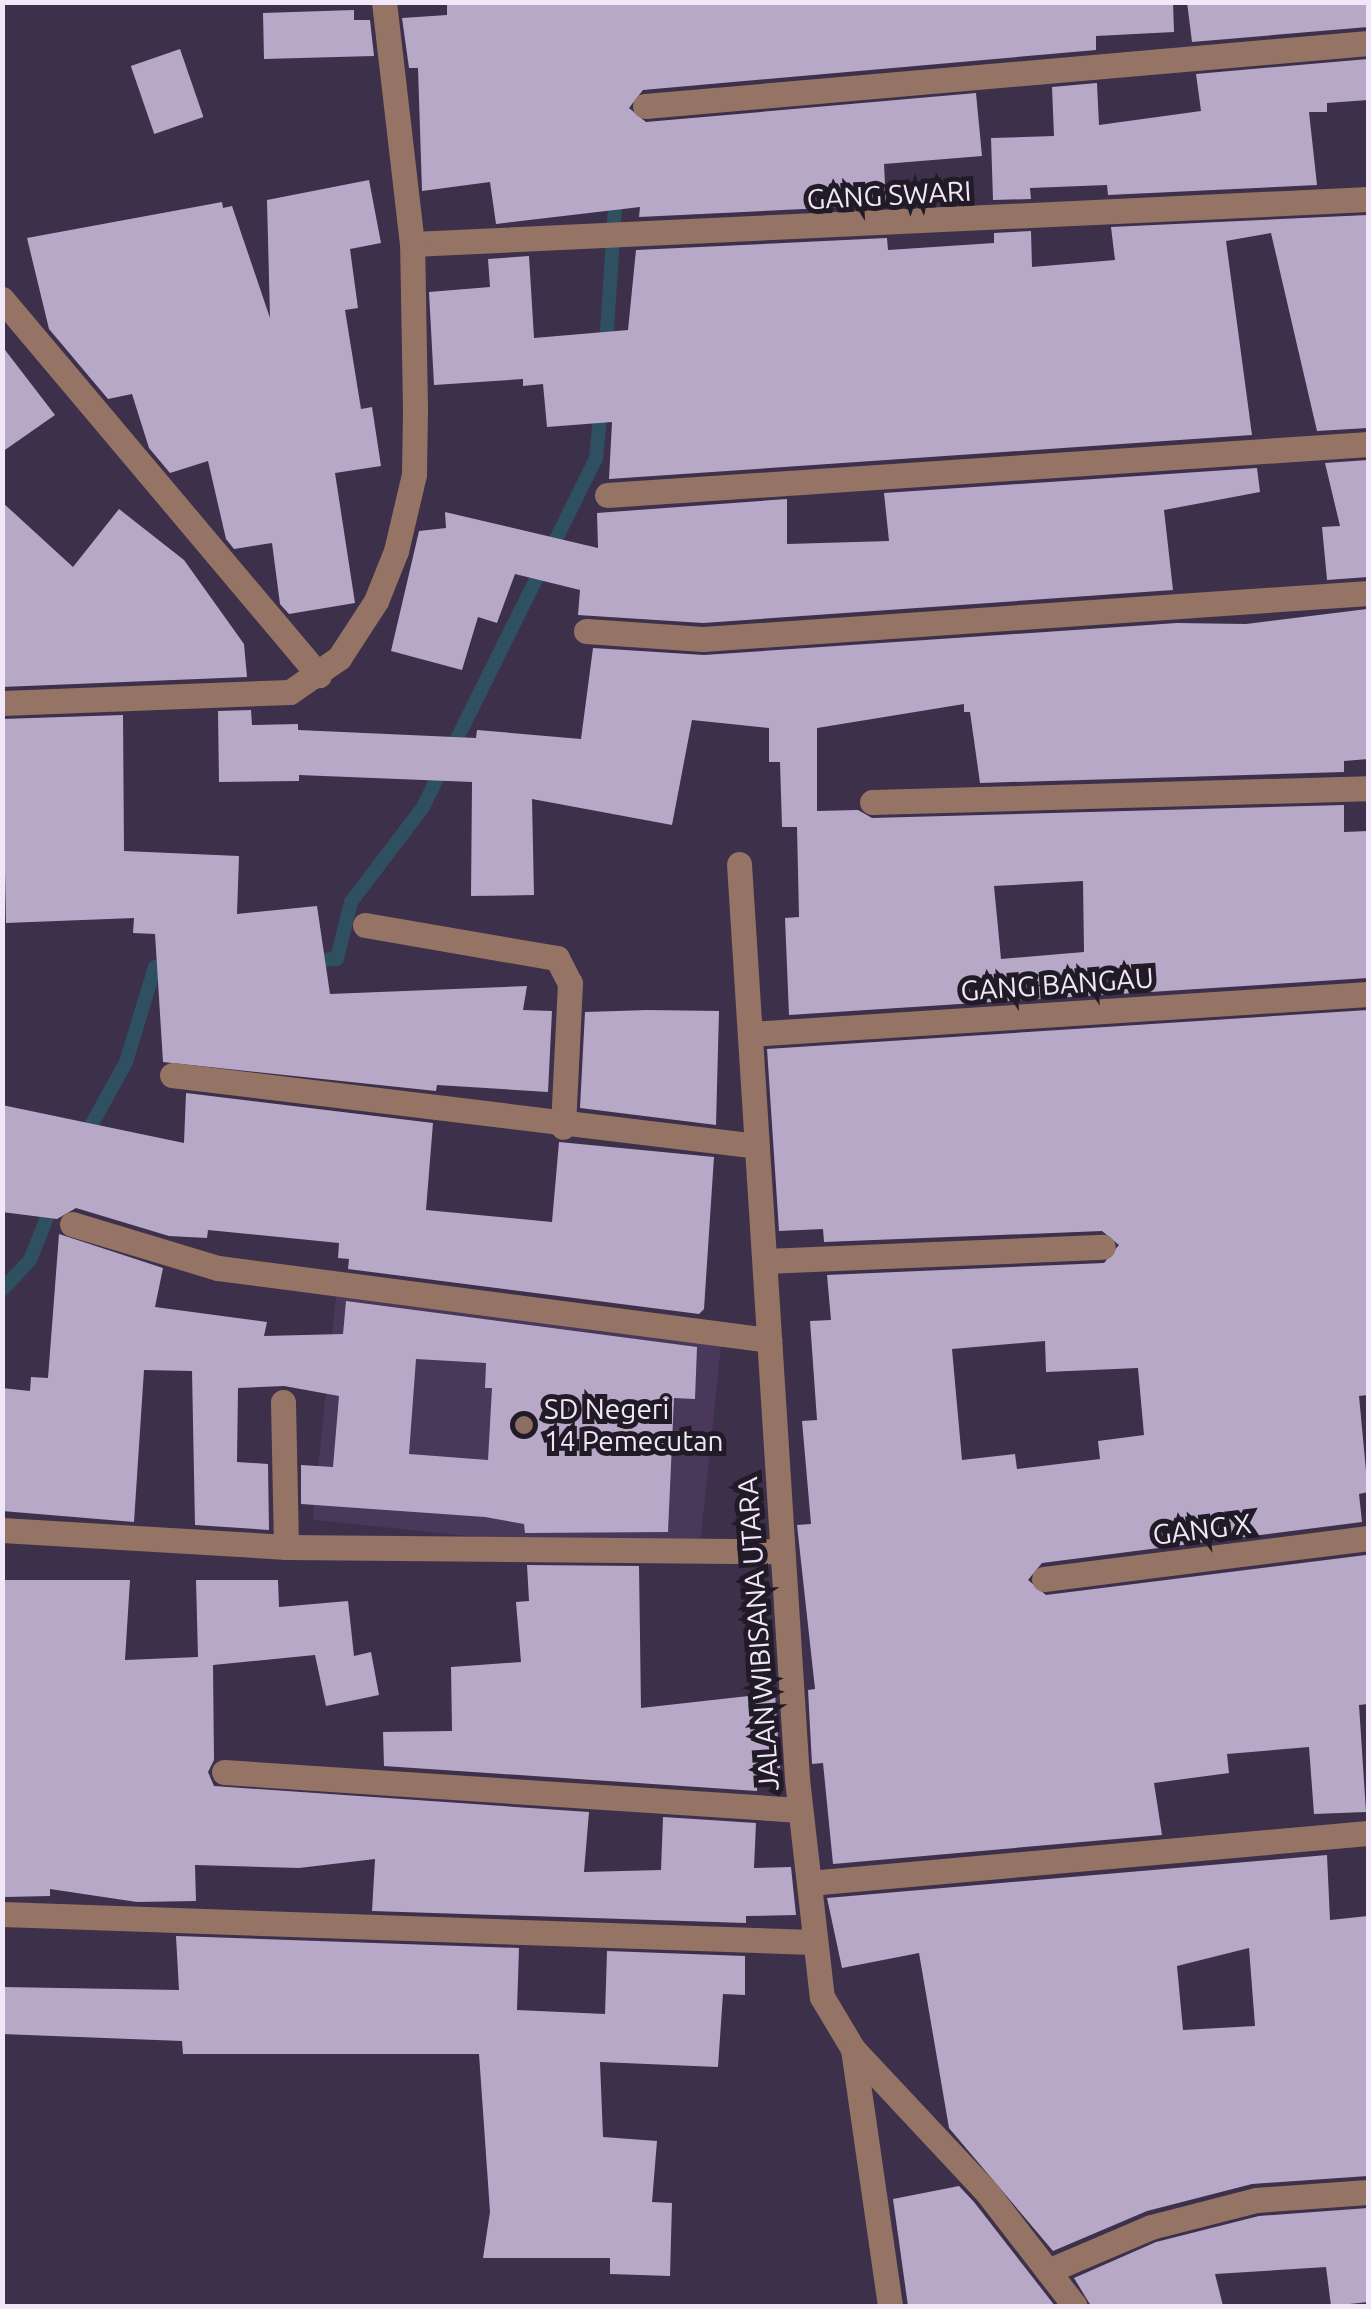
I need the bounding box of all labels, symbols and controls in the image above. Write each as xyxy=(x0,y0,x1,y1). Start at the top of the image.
street label: GANG SWARI xyxy=(806,174,972,216)
street label: GANG BANGAU xyxy=(959,960,1155,1008)
place label: SD Negeri 14 Pemecutan xyxy=(544,1392,724,1458)
marker: SD Negeri 14 Pemecutan xyxy=(513,1414,535,1436)
street label: JALAN WIBISANA UTARA xyxy=(730,1476,786,1792)
street label: GANG X xyxy=(1151,1506,1253,1552)

